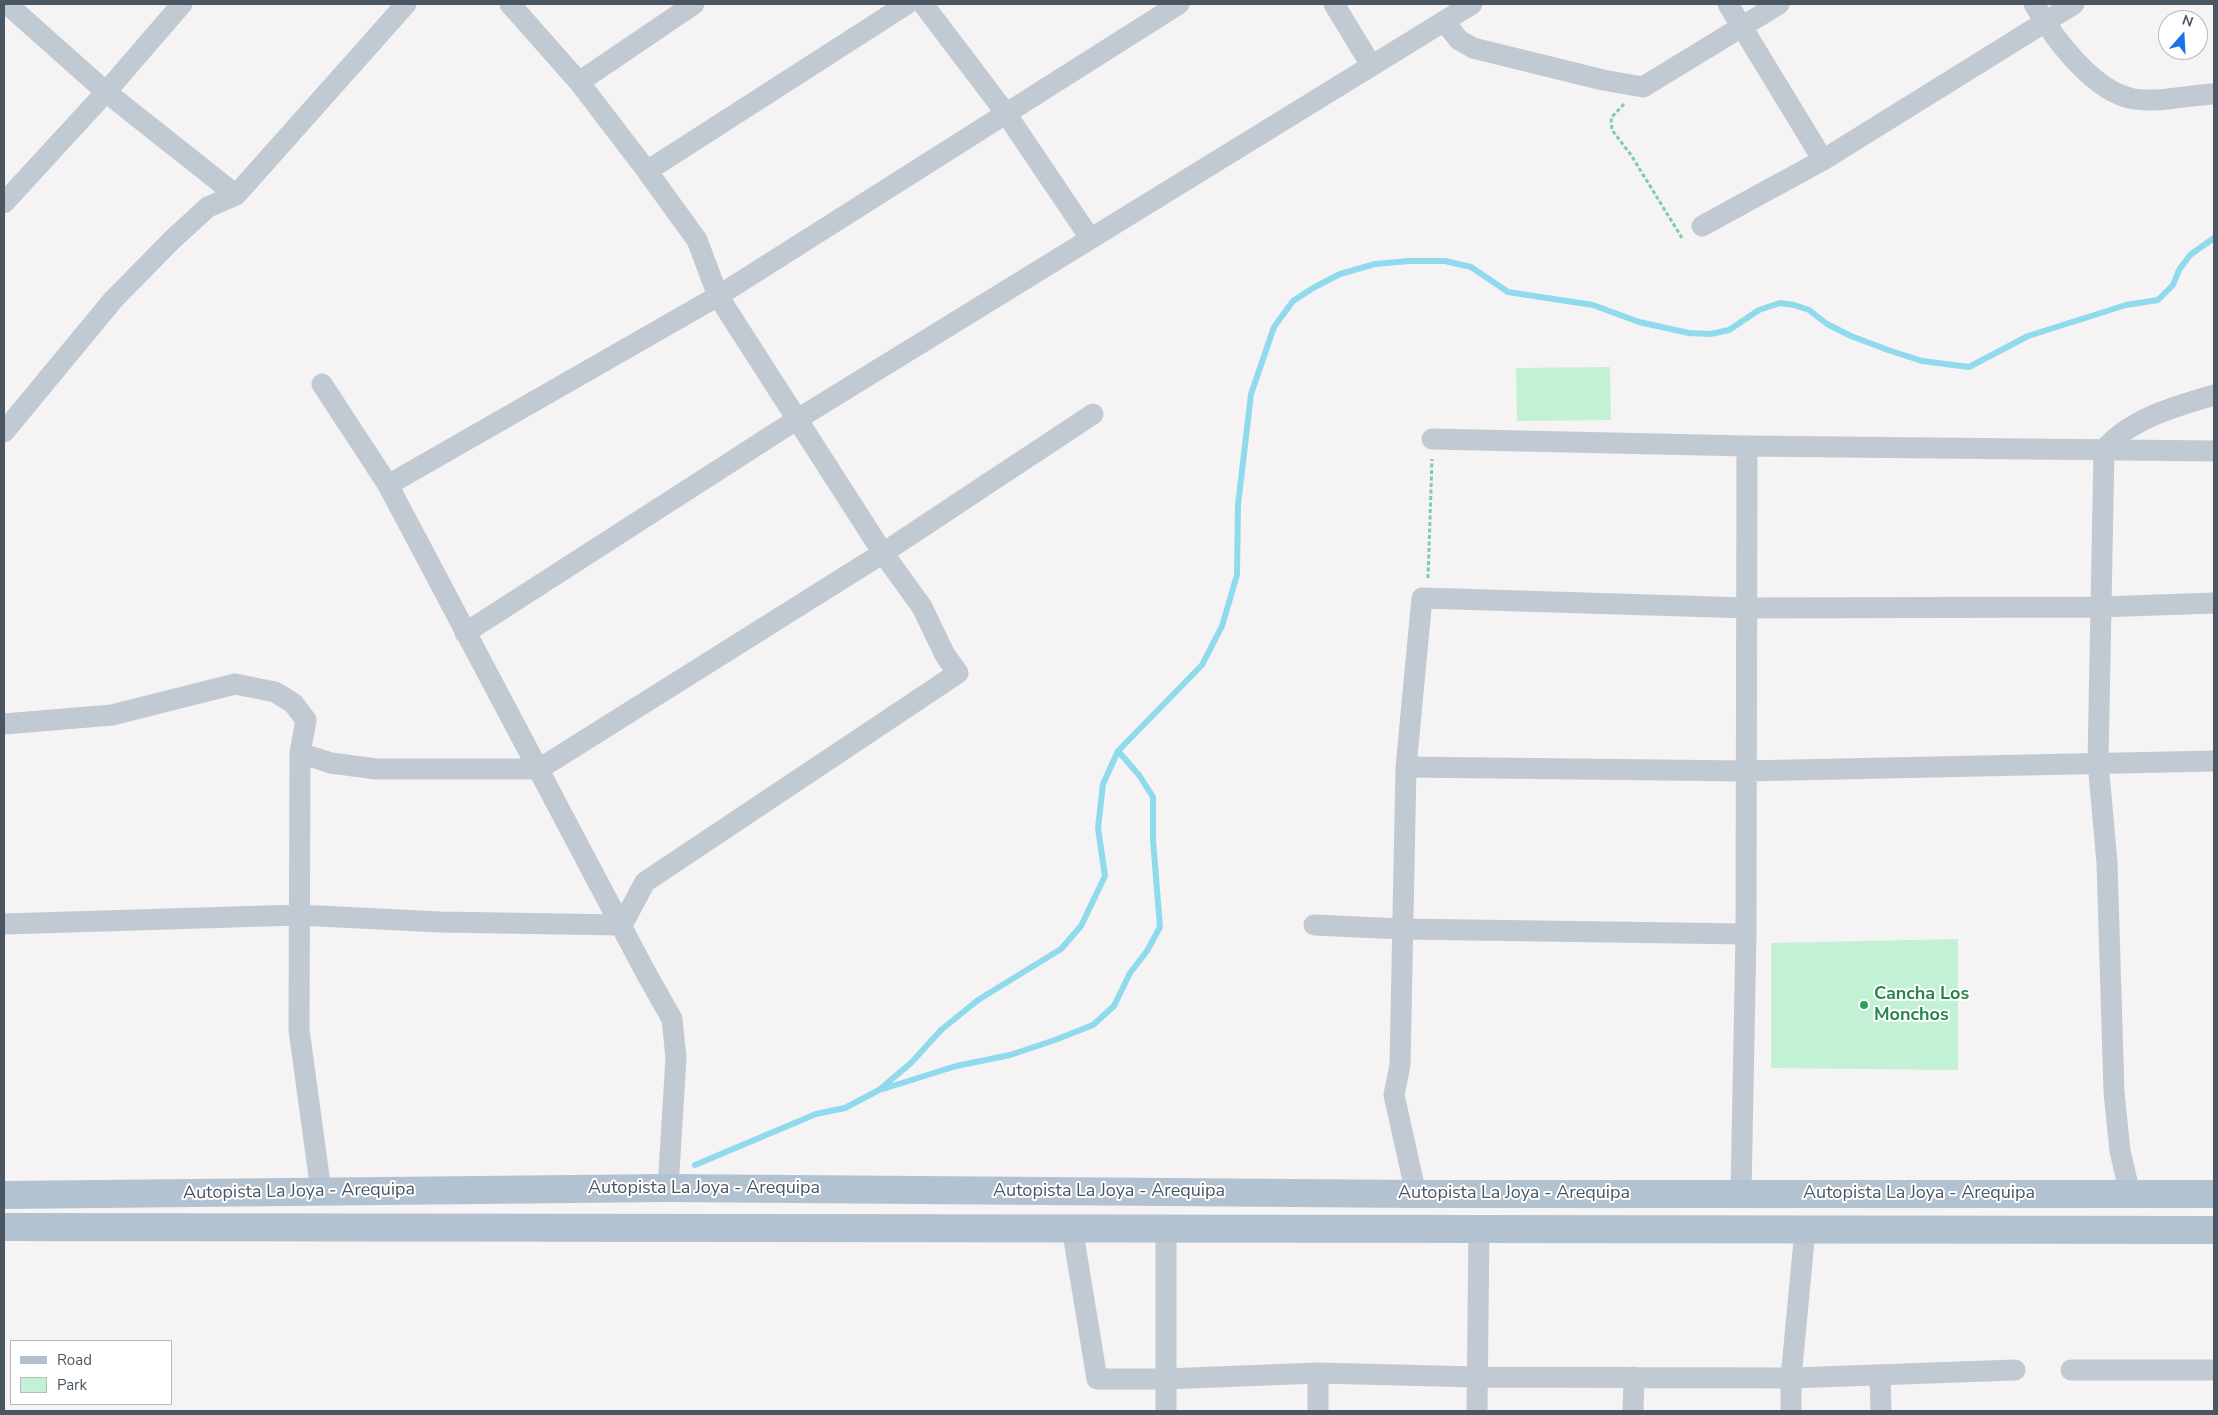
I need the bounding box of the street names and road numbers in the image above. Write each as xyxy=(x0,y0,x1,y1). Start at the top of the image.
street label: Autopista La Joya - Arequipa xyxy=(588,1178,820,1200)
street label: Autopista La Joya - Arequipa xyxy=(183,1179,415,1205)
street label: Autopista La Joya - Arequipa xyxy=(993,1181,1225,1203)
street label: Autopista La Joya - Arequipa xyxy=(1398,1183,1630,1205)
street label: Autopista La Joya - Arequipa xyxy=(1803,1183,2035,1205)

